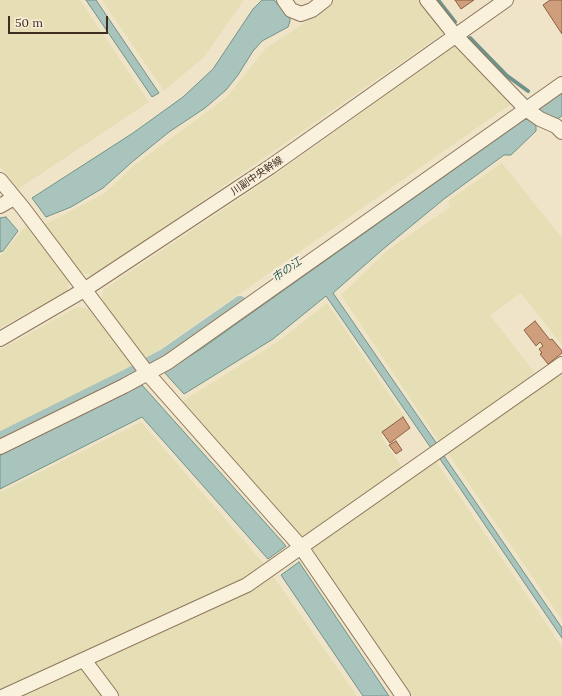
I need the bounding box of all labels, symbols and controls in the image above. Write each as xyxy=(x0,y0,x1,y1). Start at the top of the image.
scale bar xyxy=(10,8,110,34)
text: 50 m xyxy=(15,15,43,30)
street label: 川副中央幹線 xyxy=(229,154,285,198)
water label: 市の江 xyxy=(270,255,304,285)

